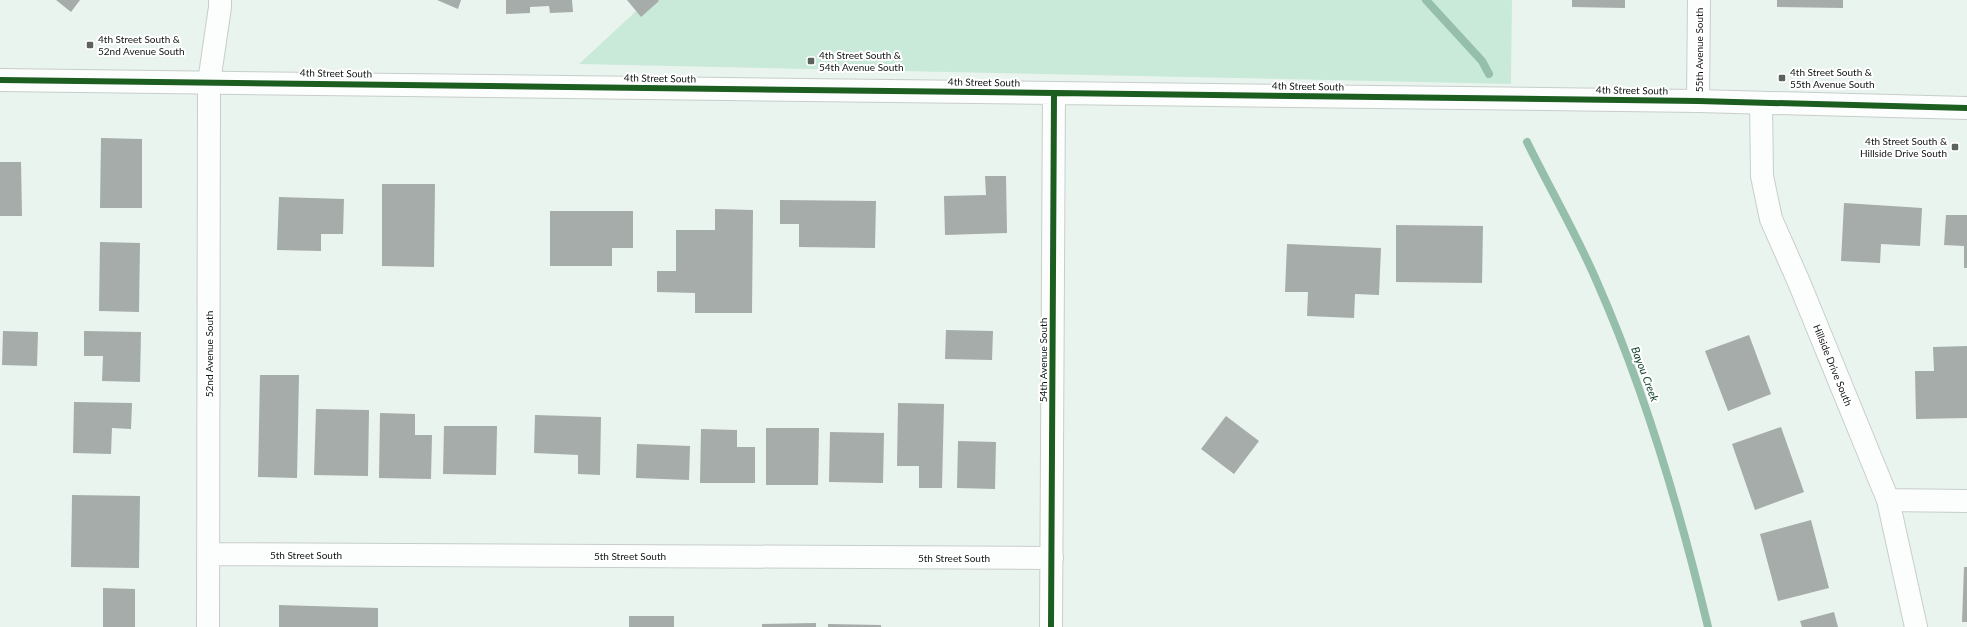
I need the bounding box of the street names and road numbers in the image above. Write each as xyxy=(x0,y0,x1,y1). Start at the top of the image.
street label: 55th Avenue South xyxy=(1693,8,1705,92)
street label: 4th Street South xyxy=(300,66,372,80)
street label: 4th Street South xyxy=(624,71,696,85)
street label: 4th Street South xyxy=(948,75,1020,89)
street label: 4th Street South xyxy=(1272,79,1344,93)
street label: 4th Street South xyxy=(1596,83,1668,97)
street label: 52nd Avenue South xyxy=(203,311,215,397)
street label: 54th Avenue South xyxy=(1037,318,1049,402)
street label: Hillside Drive South xyxy=(1811,322,1855,408)
street label: 5th Street South xyxy=(270,549,342,561)
street label: 5th Street South xyxy=(594,550,666,562)
street label: 5th Street South xyxy=(918,552,990,564)

